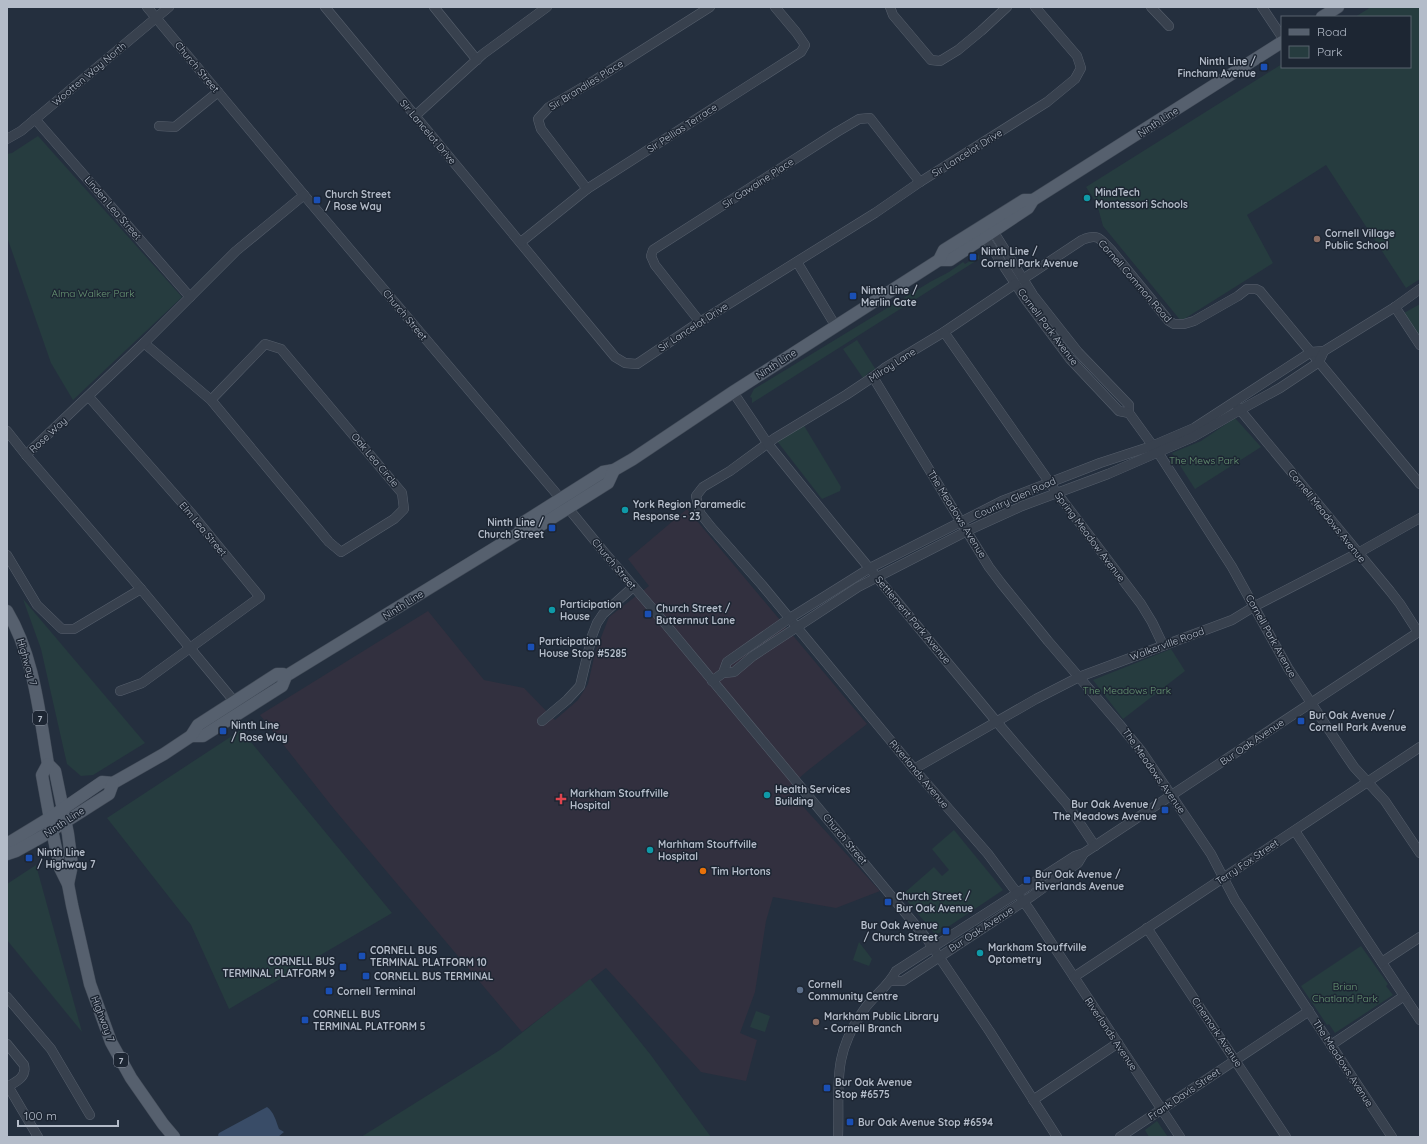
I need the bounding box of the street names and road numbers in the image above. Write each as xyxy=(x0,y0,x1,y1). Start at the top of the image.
street label: Wootten Way North xyxy=(49,39,129,109)
street label: Church Street xyxy=(172,39,222,96)
street label: Sir Brandiles Place xyxy=(546,57,626,113)
street label: Sir Lancelot Drive xyxy=(397,97,459,167)
street label: Sir Pellias Terrace xyxy=(644,100,720,156)
street label: Ninth Line xyxy=(1135,104,1181,140)
street label: Sir Lancelot Drive xyxy=(929,126,1005,180)
street label: Sir Gawaine Place xyxy=(720,155,796,211)
street label: Linden Lea Street xyxy=(82,173,145,243)
street label: Cornell Common Road xyxy=(1096,237,1174,325)
street label: Cornell Park Avenue xyxy=(1015,286,1081,368)
street label: Church Street xyxy=(380,287,430,344)
street label: Sir Lancelot Drive xyxy=(656,299,731,354)
street label: Milroy Lane xyxy=(866,345,918,385)
street label: Ninth Line xyxy=(753,346,799,382)
street label: Rose Way xyxy=(26,414,70,456)
street label: Oak Lea Circle xyxy=(349,430,402,490)
street label: Cornell Meadows Avenue xyxy=(1285,467,1369,566)
street label: The Meadows Avenue xyxy=(925,468,990,561)
street label: Country Glen Road xyxy=(972,474,1058,522)
street label: Spring Meadow Avenue xyxy=(1052,490,1128,585)
street label: Elm Lea Street xyxy=(176,499,230,559)
street label: Church Street xyxy=(589,536,639,593)
street label: Settlement Park Avenue xyxy=(872,573,954,667)
street label: Ninth Line xyxy=(380,587,426,623)
street label: Cornell Park Avenue xyxy=(1243,592,1299,680)
street label: Walkerville Road xyxy=(1128,625,1206,663)
street label: Highway 7 xyxy=(14,637,40,687)
road number: 7 xyxy=(33,711,47,725)
street label: Bur Oak Avenue xyxy=(1217,716,1287,768)
street label: The Meadows Avenue xyxy=(1120,726,1189,817)
street label: Riverlands Avenue xyxy=(887,737,952,811)
street label: Ninth Line xyxy=(41,804,87,840)
street label: Church Street xyxy=(820,811,870,868)
street label: Terry Fox Street xyxy=(1213,836,1281,888)
street label: Bur Oak Avenue xyxy=(946,903,1016,955)
street label: Highway 7 xyxy=(88,994,118,1044)
street label: Riverlands Avenue xyxy=(1082,995,1140,1073)
street label: Cinemark Avenue xyxy=(1189,995,1245,1070)
street label: The Meadows Avenue xyxy=(1310,1017,1376,1109)
road number: 7 xyxy=(114,1053,128,1067)
street label: Frank Davis Street xyxy=(1145,1065,1223,1123)

